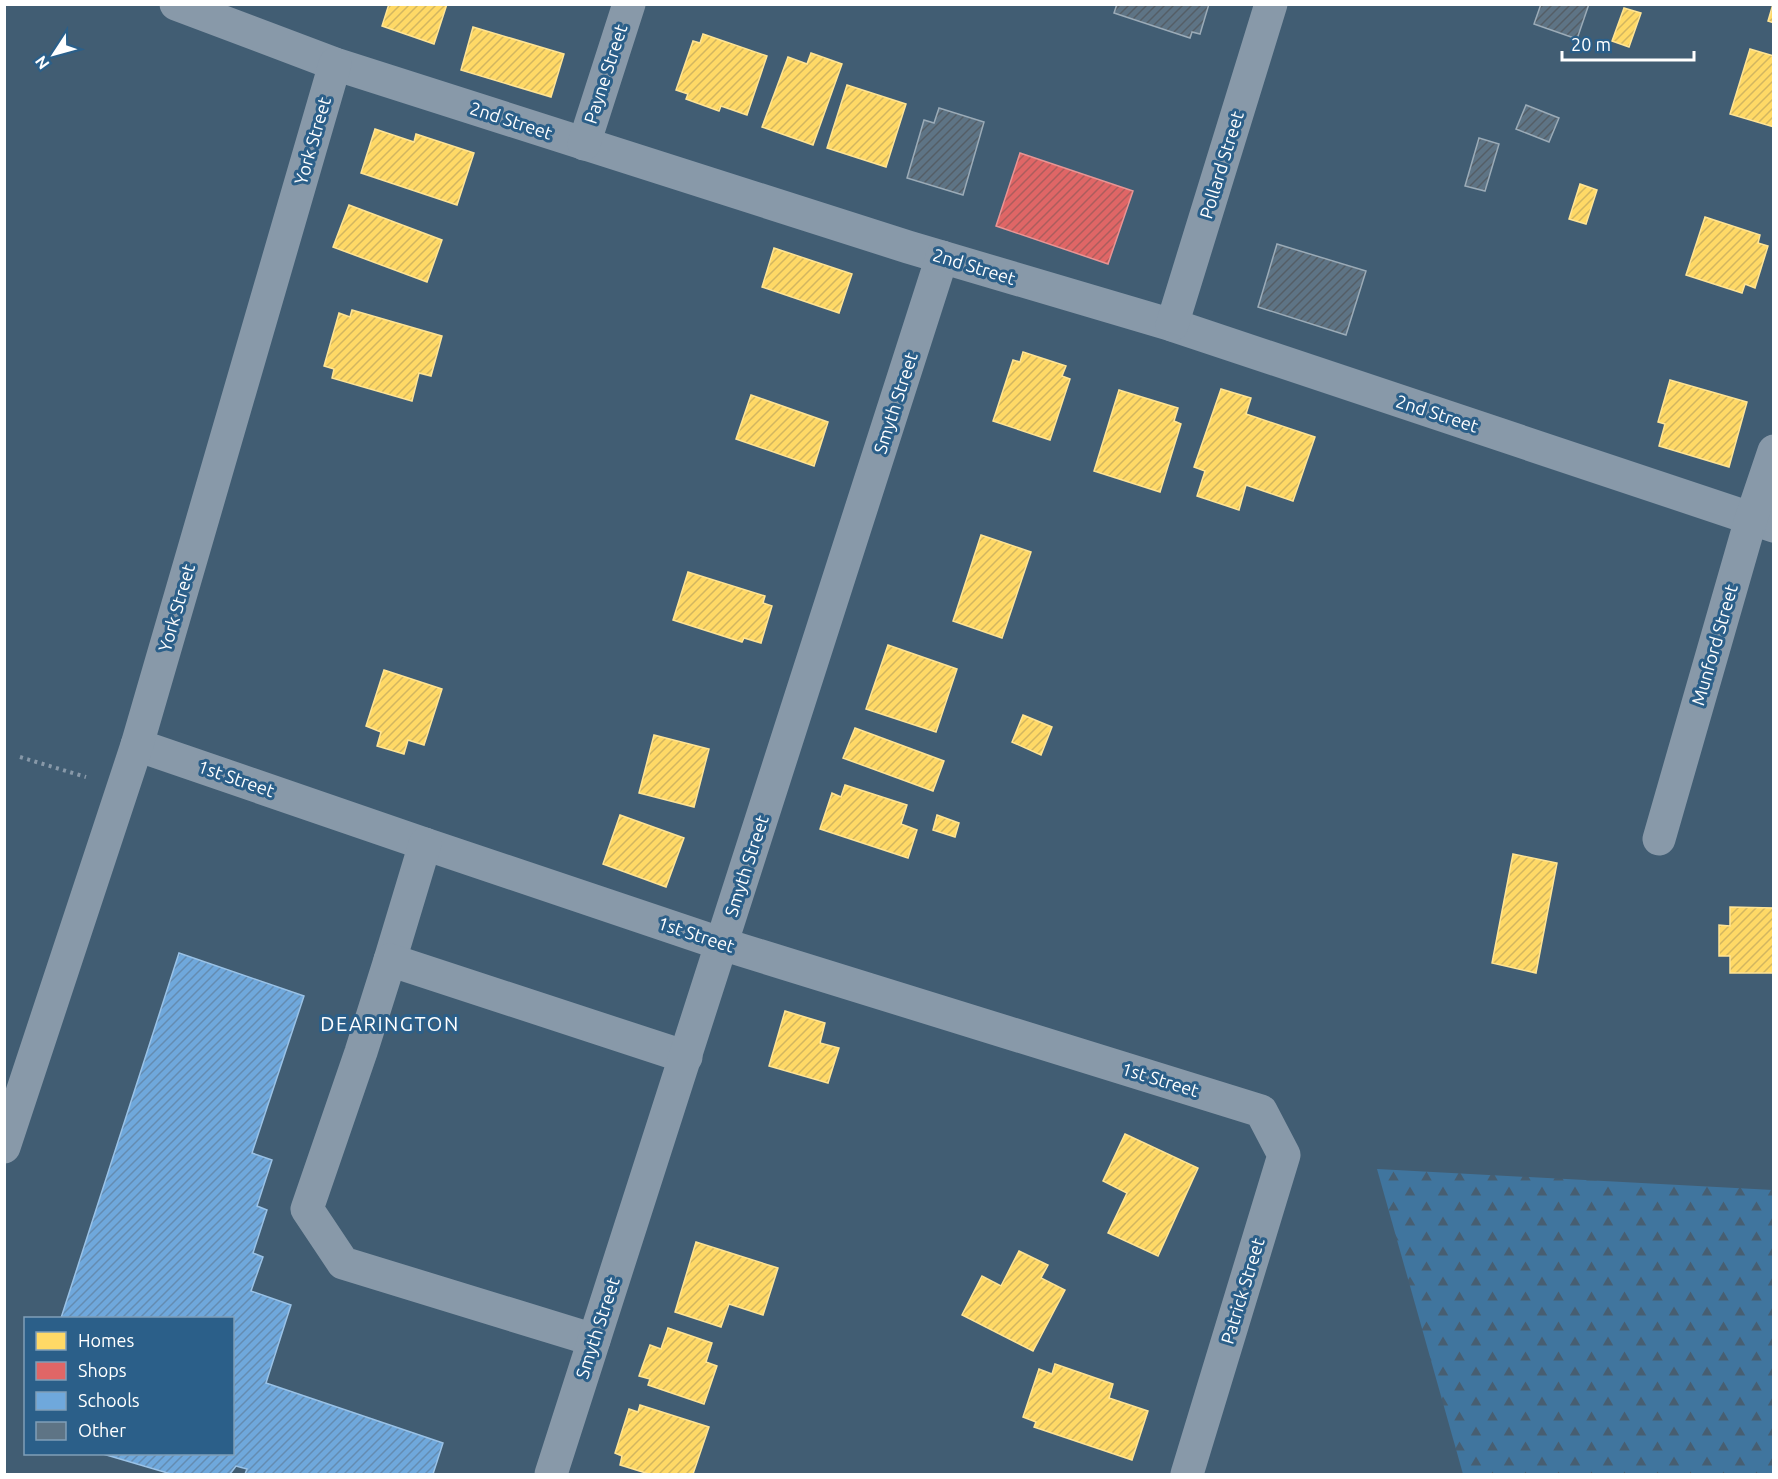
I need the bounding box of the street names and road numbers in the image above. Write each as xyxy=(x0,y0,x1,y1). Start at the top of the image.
street label: Payne Street xyxy=(580,22,630,126)
street label: York Street xyxy=(290,94,334,187)
street label: 2nd Street xyxy=(468,97,555,143)
street label: Pollard Street xyxy=(1195,108,1247,221)
street label: 2nd Street xyxy=(931,244,1018,288)
street label: Smyth Street xyxy=(869,349,921,456)
street label: 2nd Street xyxy=(1394,390,1481,436)
street label: York Street xyxy=(154,561,198,654)
street label: Munford Street xyxy=(1687,582,1741,708)
street label: 1st Street xyxy=(196,756,277,800)
street label: Smyth Street xyxy=(720,812,772,919)
street label: 1st Street xyxy=(655,912,737,956)
street label: 1st Street xyxy=(1119,1058,1201,1100)
street label: Patrick Street xyxy=(1216,1235,1268,1346)
street label: Smyth Street xyxy=(571,1274,623,1381)

